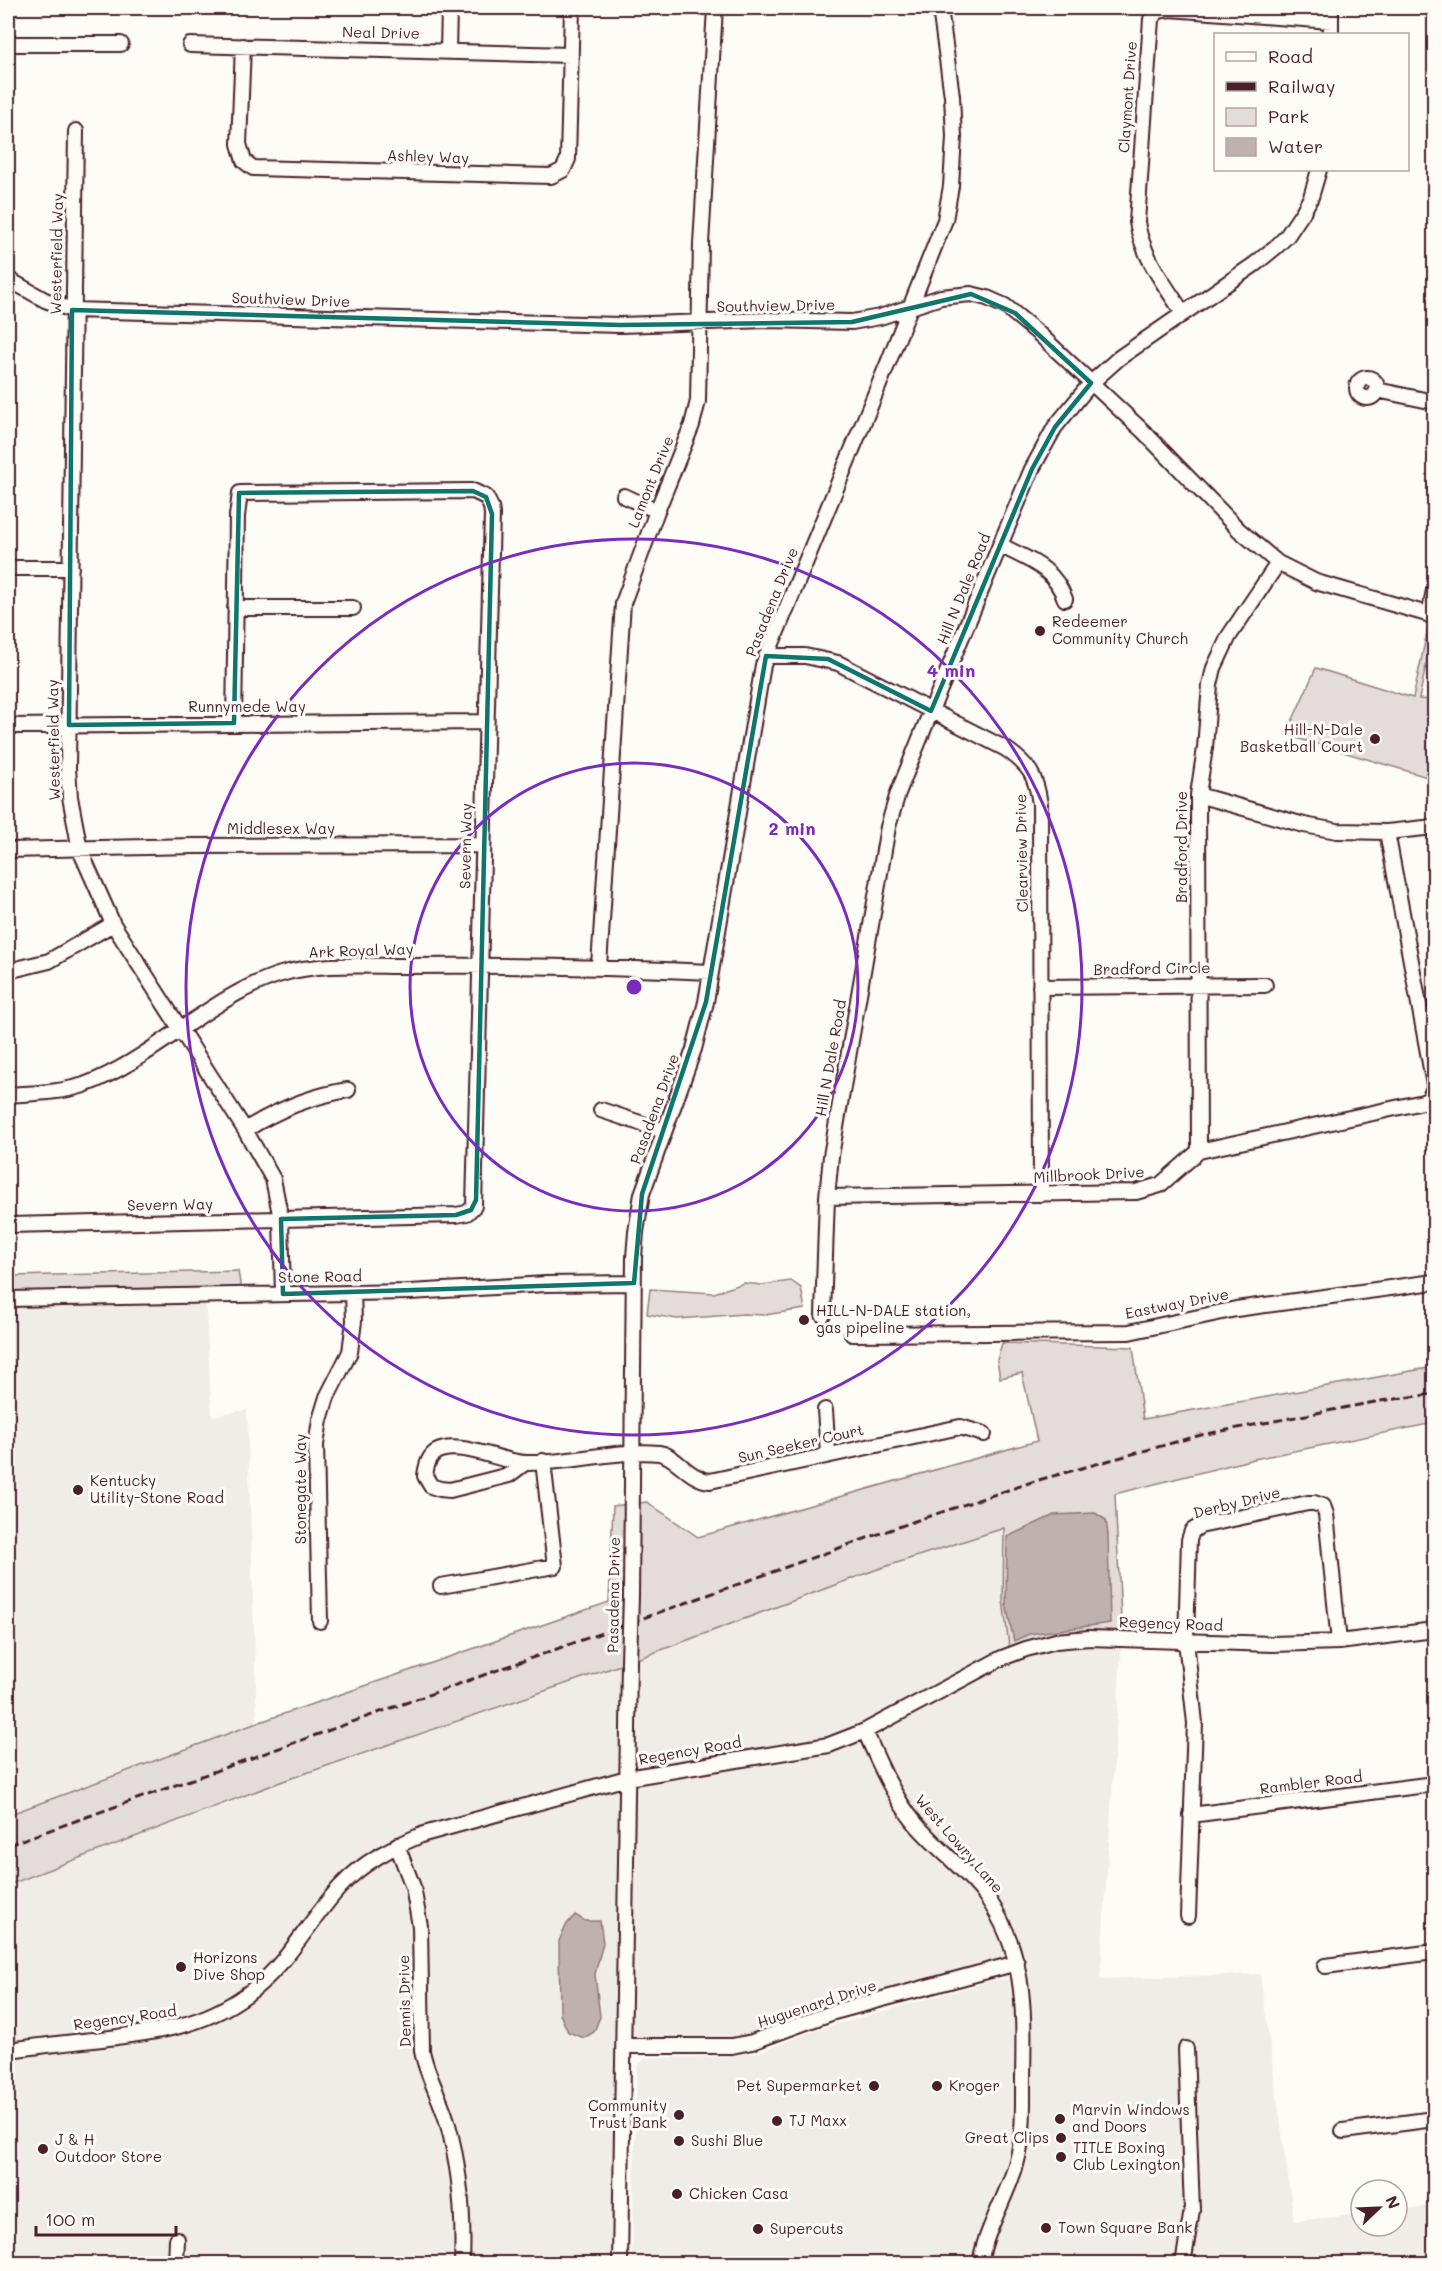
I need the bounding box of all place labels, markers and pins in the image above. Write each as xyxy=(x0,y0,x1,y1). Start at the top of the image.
place label: Redeemer Community Church xyxy=(1052,611,1188,648)
marker: Redeemer Community Church xyxy=(1033,624,1047,638)
place label: Hill-N-Dale Basketball Court xyxy=(1240,719,1363,756)
marker: Hill-N-Dale Basketball Court xyxy=(1368,732,1382,746)
centre of rings xyxy=(624,977,644,997)
place label: HILL-N-DALE station, gas pipeline xyxy=(816,1300,971,1337)
marker: HILL-N-DALE station, gas pipeline xyxy=(797,1313,811,1327)
place label: Kentucky Utility-Stone Road xyxy=(90,1470,224,1507)
marker: Kentucky Utility-Stone Road xyxy=(71,1483,85,1497)
place label: Horizons Dive Shop xyxy=(193,1947,265,1984)
marker: Horizons Dive Shop xyxy=(174,1960,188,1974)
place label: Pet Supermarket xyxy=(737,2075,862,2095)
place label: Kroger xyxy=(949,2075,1000,2095)
marker: Pet Supermarket xyxy=(867,2079,881,2093)
marker: Kroger xyxy=(930,2079,944,2093)
place label: Community Trust Bank xyxy=(588,2095,667,2132)
place label: Marvin Windows and Doors xyxy=(1072,2099,1190,2136)
marker: Community Trust Bank xyxy=(672,2108,686,2122)
place label: TJ Maxx xyxy=(789,2110,847,2130)
marker: Marvin Windows and Doors xyxy=(1053,2112,1067,2126)
marker: TJ Maxx xyxy=(770,2114,784,2128)
place label: Great Clips xyxy=(965,2127,1049,2147)
place label: J & H Outdoor Store xyxy=(55,2129,162,2166)
place label: Sushi Blue xyxy=(691,2130,763,2150)
marker: Great Clips xyxy=(1054,2131,1068,2145)
marker: Sushi Blue xyxy=(672,2134,686,2148)
place label: TITLE Boxing Club Lexington xyxy=(1073,2137,1180,2174)
marker: J & H Outdoor Store xyxy=(36,2142,50,2156)
marker: TITLE Boxing Club Lexington xyxy=(1054,2150,1068,2164)
place label: Chicken Casa xyxy=(689,2183,789,2203)
marker: Chicken Casa xyxy=(670,2187,684,2201)
place label: Town Square Bank xyxy=(1058,2217,1192,2237)
place label: Supercuts xyxy=(770,2218,844,2238)
marker: Town Square Bank xyxy=(1039,2221,1053,2235)
marker: Supercuts xyxy=(751,2222,765,2236)

